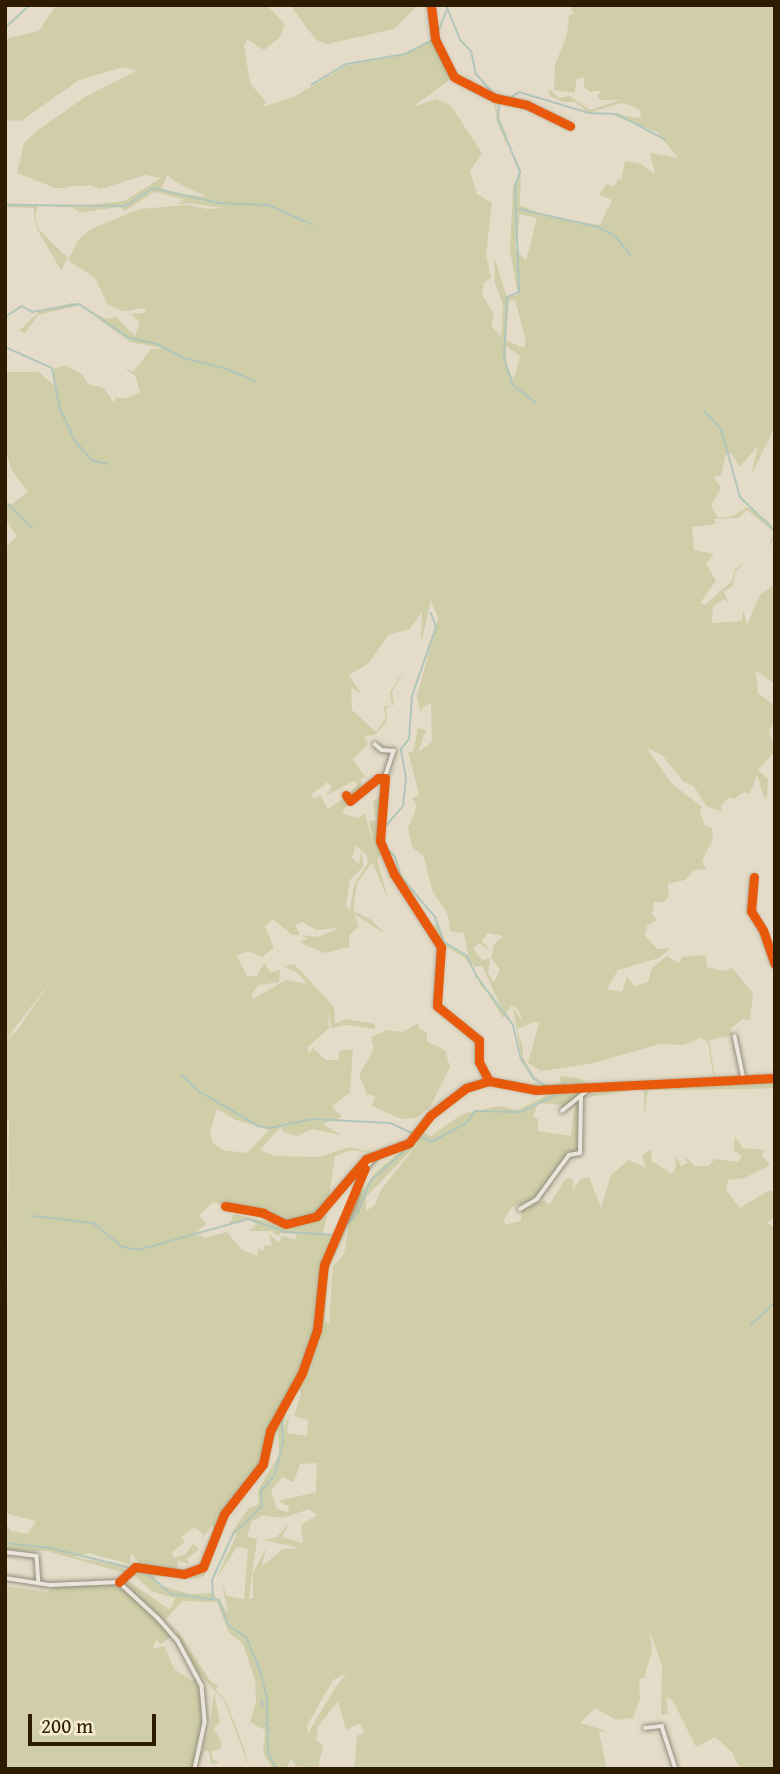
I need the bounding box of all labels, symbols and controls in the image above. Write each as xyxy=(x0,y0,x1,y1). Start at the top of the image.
scale bar xyxy=(32,1700,159,1744)
text: 200 m xyxy=(41,1710,93,1741)

